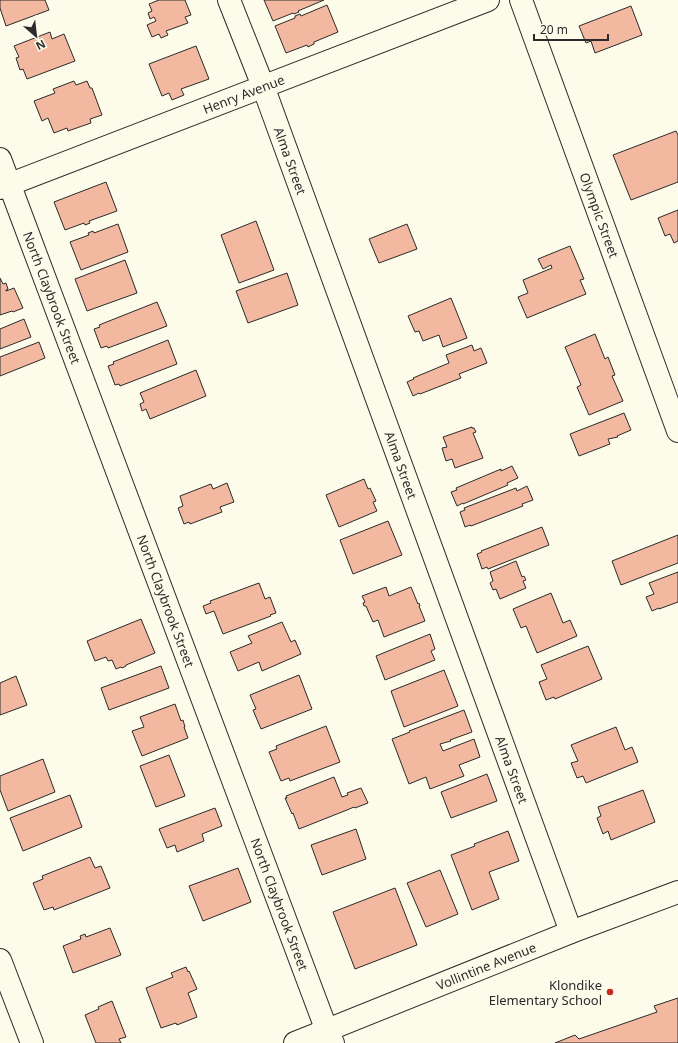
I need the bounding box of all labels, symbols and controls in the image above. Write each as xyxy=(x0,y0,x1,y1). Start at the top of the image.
north arrow xyxy=(16,16,56,56)
scale bar xyxy=(534,16,608,42)
text: 20 m xyxy=(540,21,568,38)
text: N xyxy=(33,37,48,54)
street label: Henry Avenue xyxy=(200,70,287,118)
street label: Alma Street xyxy=(270,124,311,197)
street label: Olympic Street xyxy=(576,170,623,261)
street label: North Claybrook Street xyxy=(19,229,85,367)
street label: Alma Street xyxy=(380,429,422,502)
street label: North Claybrook Street xyxy=(133,532,199,670)
street label: Alma Street xyxy=(491,733,533,806)
street label: North Claybrook Street xyxy=(246,835,313,973)
street label: Vollintine Avenue xyxy=(434,938,539,994)
place label: Klondike Elementary School xyxy=(489,976,602,1009)
marker: Klondike Elementary School xyxy=(605,987,615,997)

